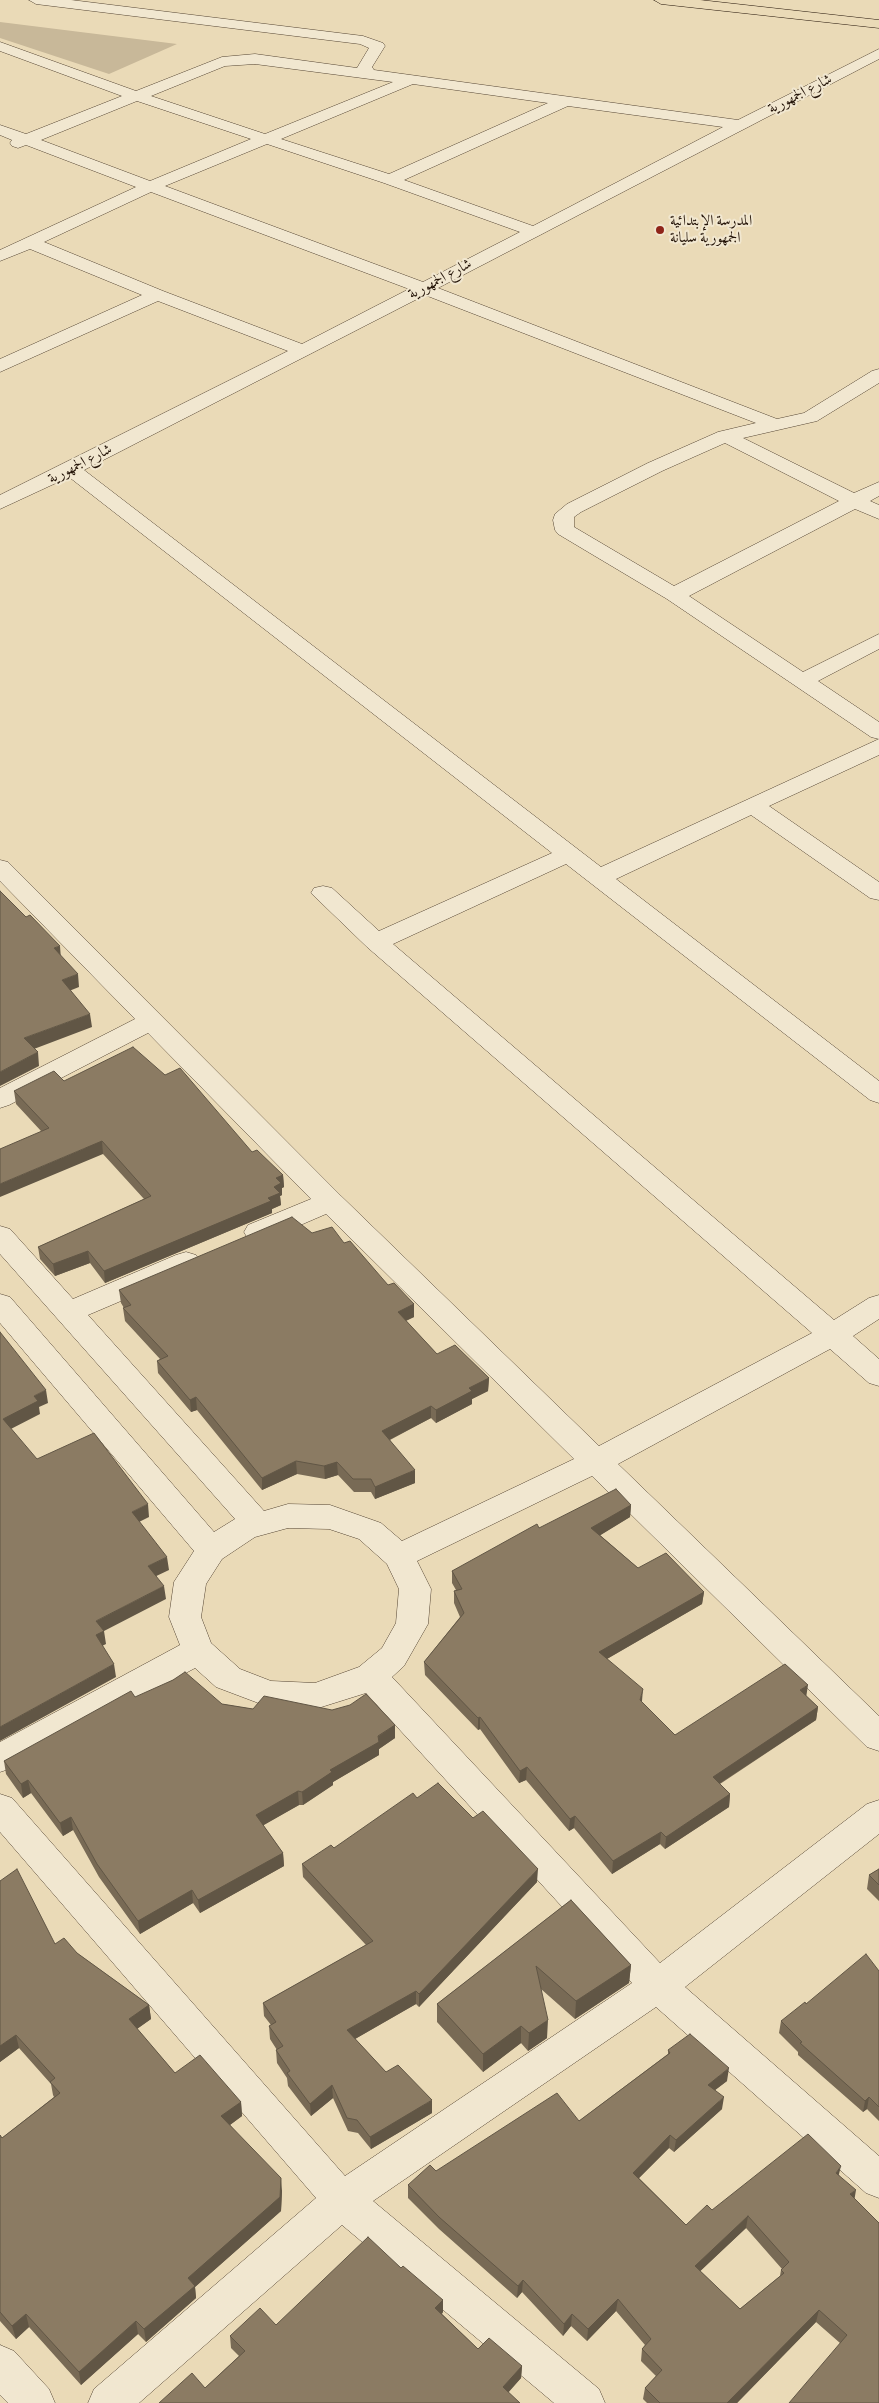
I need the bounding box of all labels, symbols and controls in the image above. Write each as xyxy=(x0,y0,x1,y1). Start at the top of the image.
street label: شارع الجمهورية xyxy=(765,70,835,118)
place label: المدرسة الإبتدائية الجمهورية سليانة xyxy=(670,212,752,247)
marker: المدرسة الإبتدائية الجمهورية سليانة xyxy=(654,224,666,236)
street label: شارع الجمهورية xyxy=(405,255,475,303)
street label: شارع الجمهورية xyxy=(45,440,115,488)

